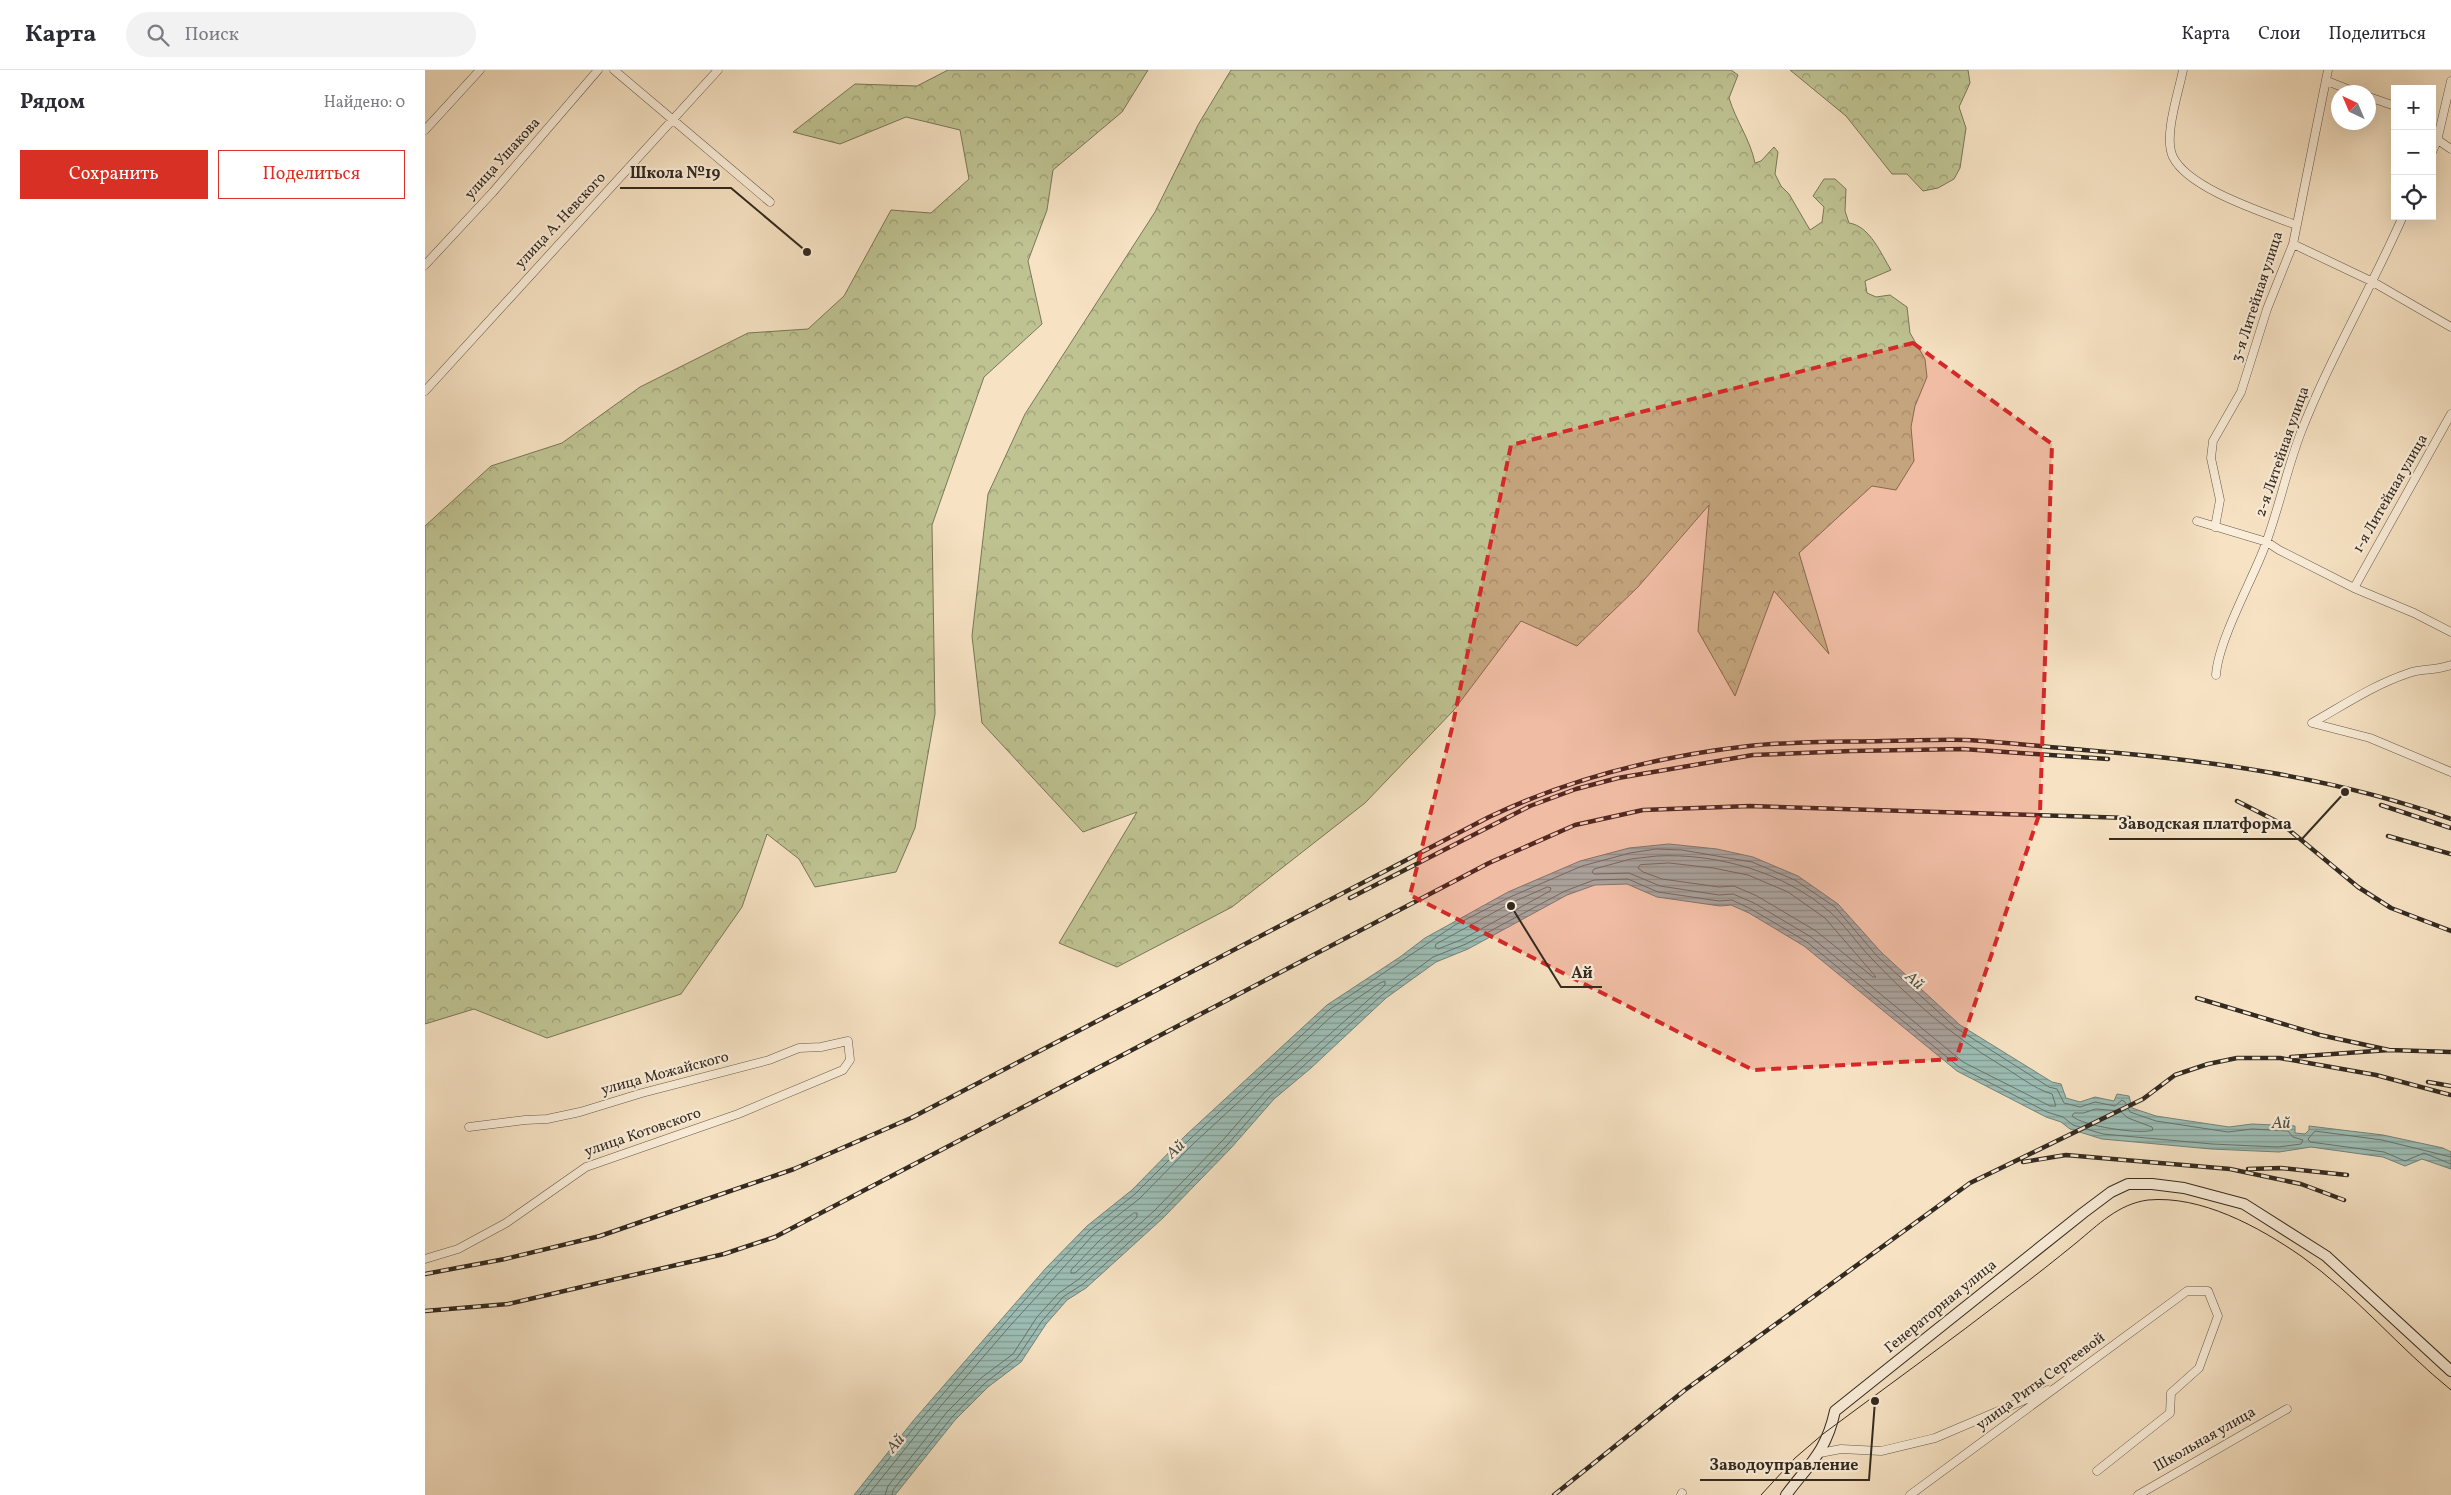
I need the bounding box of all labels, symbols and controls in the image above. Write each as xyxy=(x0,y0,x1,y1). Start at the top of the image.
search box xyxy=(126,12,476,57)
text: Карта xyxy=(25,18,96,52)
icon: search xyxy=(144,21,172,49)
text: Поиск xyxy=(184,22,239,48)
text: Карта xyxy=(2182,22,2230,47)
text: Слои xyxy=(2258,22,2300,47)
text: Поделиться xyxy=(2328,22,2426,47)
north arrow xyxy=(2331,85,2376,130)
map controls xyxy=(2391,85,2436,220)
button: + xyxy=(2391,85,2436,130)
text: Рядом xyxy=(20,88,85,117)
text: Найдено: 0 xyxy=(324,92,405,114)
street label: улица Ушакова xyxy=(460,113,546,205)
button: − xyxy=(2391,130,2436,175)
button: Сохранить xyxy=(20,150,208,199)
button: Поделиться xyxy=(218,150,405,199)
callout: Школа №19 xyxy=(620,157,731,188)
text: Школа №19 xyxy=(630,163,721,185)
street label: улица А. Невского xyxy=(511,168,611,274)
button: locate xyxy=(2391,175,2436,220)
street label: 3-я Литейная улица xyxy=(2227,229,2289,365)
street label: 2-я Литейная улица xyxy=(2251,384,2315,520)
street label: 1-я Литейная улица xyxy=(2348,431,2434,557)
callout: Заводская платформа xyxy=(2109,808,2302,839)
text: Заводская платформа xyxy=(2118,814,2292,836)
callout: Ай xyxy=(1561,956,1602,987)
text: Ай xyxy=(1571,963,1593,985)
water label: Ай xyxy=(1899,966,1928,995)
street label: улица Можайского xyxy=(599,1047,731,1101)
street label: улица Котовского xyxy=(582,1103,704,1163)
water label: Ай xyxy=(2271,1113,2290,1135)
water label: Ай xyxy=(1161,1136,1190,1165)
street label: Генераторная улица xyxy=(1880,1255,2002,1359)
street label: улица Риты Сергеевой xyxy=(1972,1328,2110,1436)
street label: Школьная улица xyxy=(2150,1402,2260,1478)
water label: Ай xyxy=(881,1430,910,1459)
callout: Заводоуправление xyxy=(1700,1449,1869,1480)
text: Заводоуправление xyxy=(1710,1455,1858,1477)

